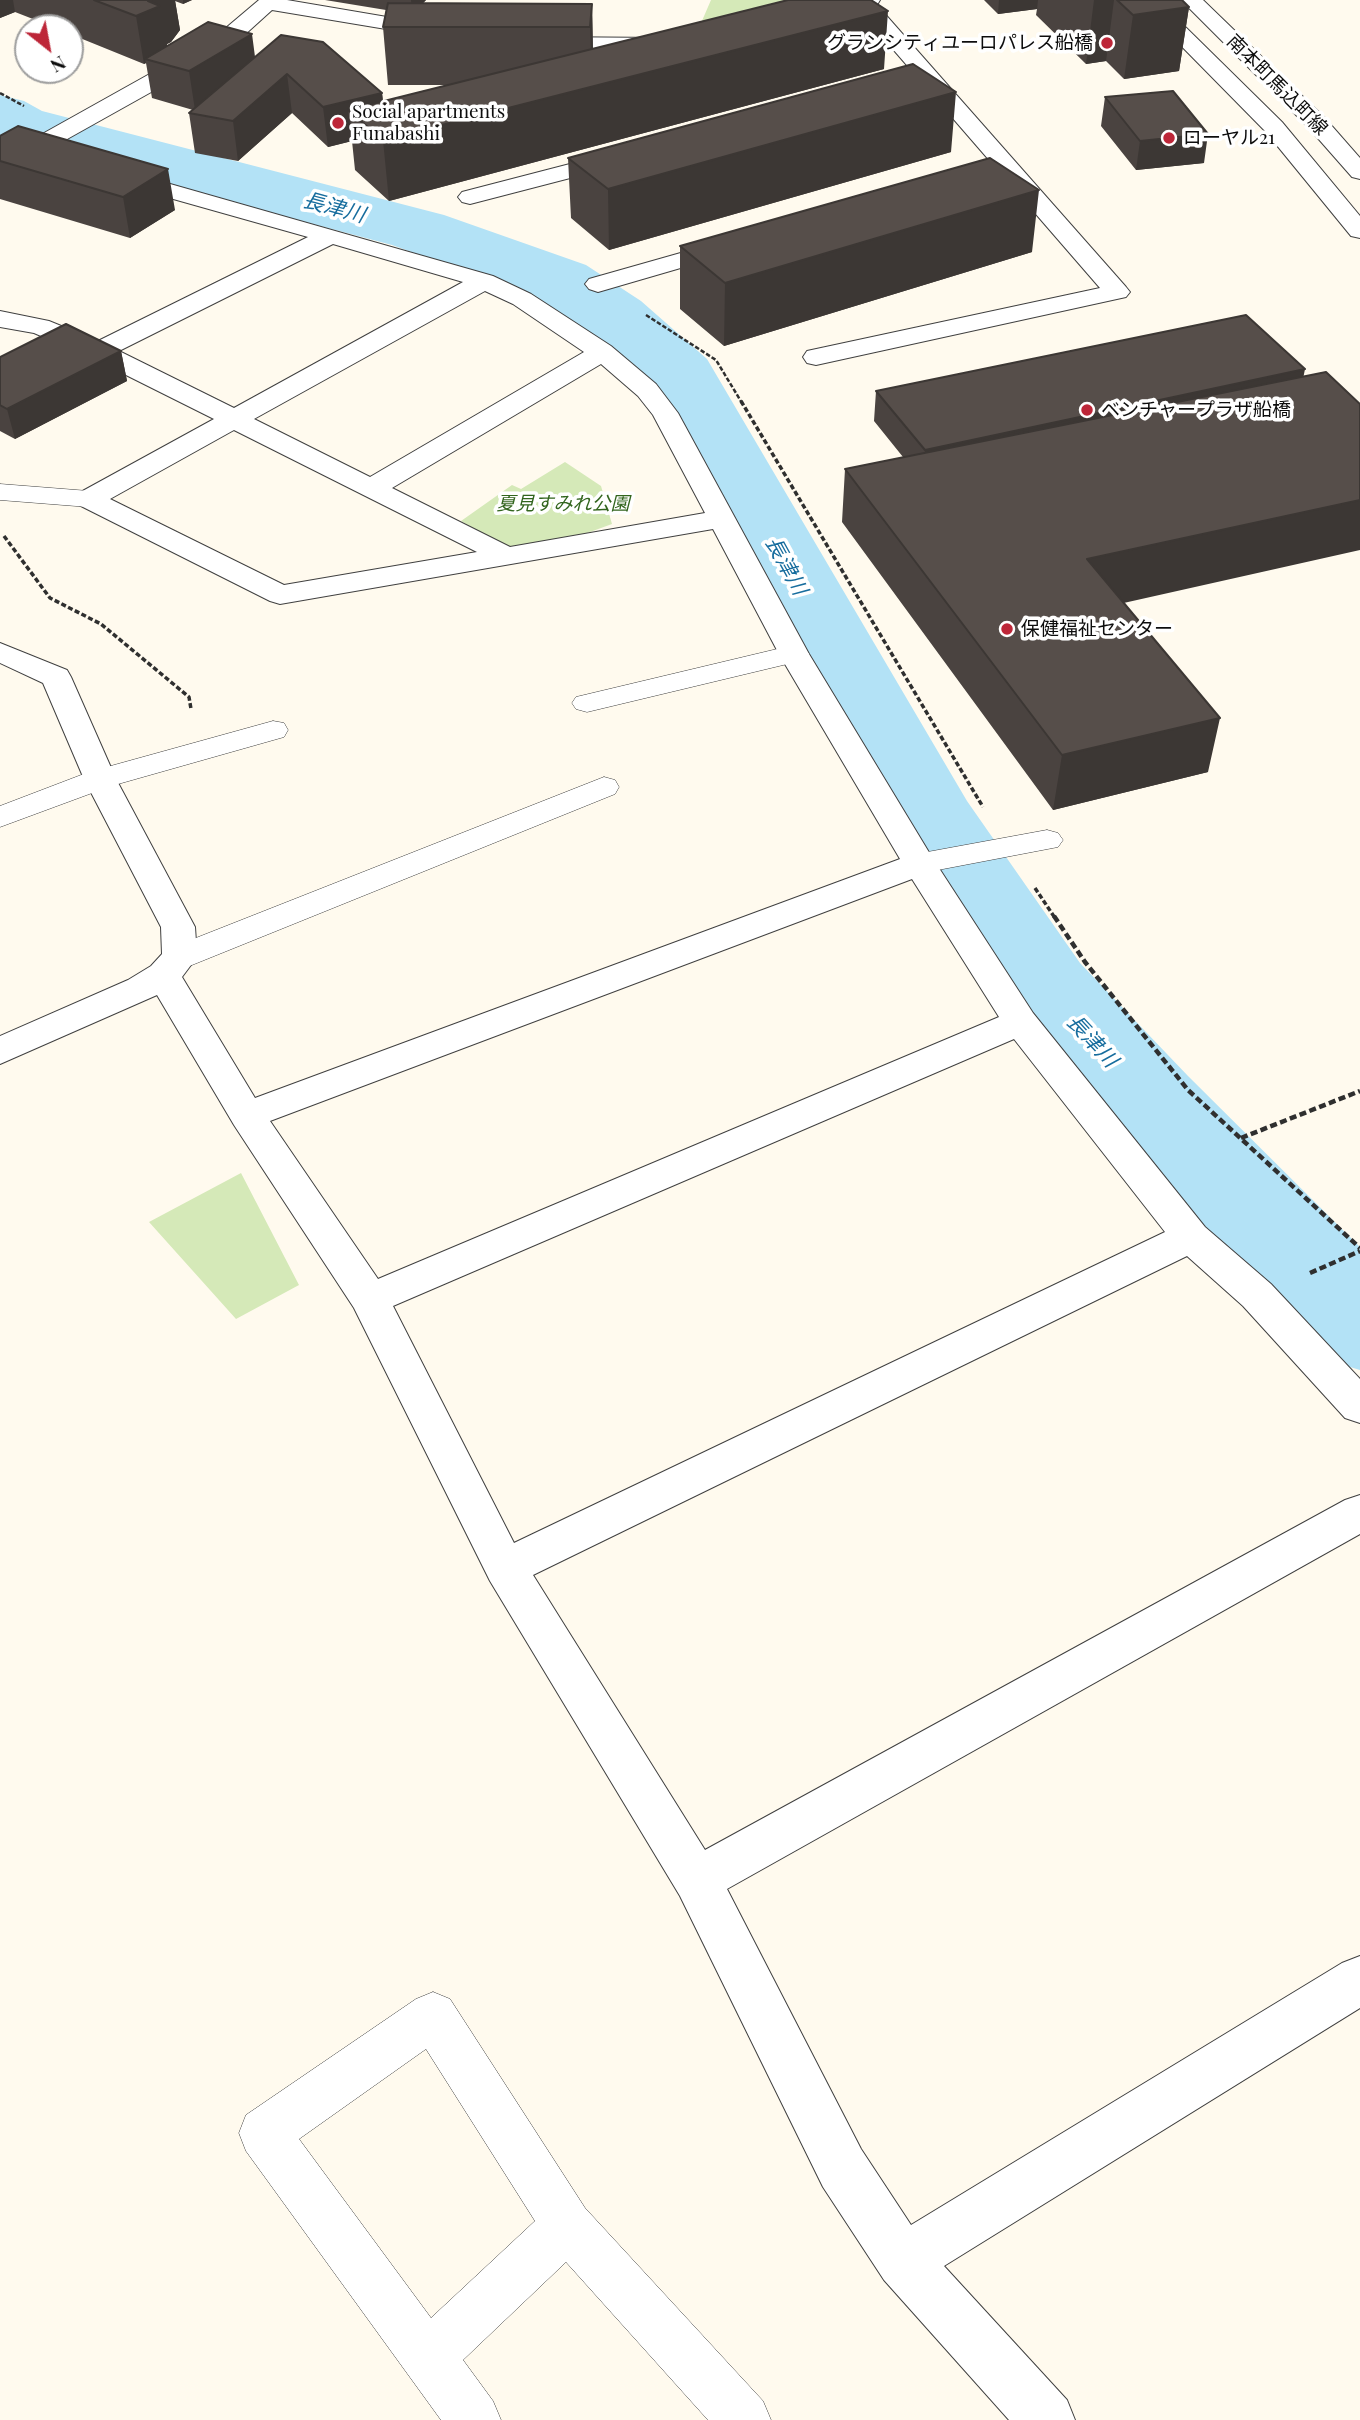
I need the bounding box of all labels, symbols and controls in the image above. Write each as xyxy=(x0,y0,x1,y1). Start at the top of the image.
north arrow xyxy=(14,14,84,84)
street label: 南本町馬込町線 xyxy=(1222,30,1332,140)
place label: グランシティユーロパレス船橋 xyxy=(827,32,1093,54)
marker: グランシティユーロパレス船橋 xyxy=(1099,35,1115,51)
text: N xyxy=(46,51,71,80)
place label: Social apartments Funabashi xyxy=(352,101,505,145)
marker: Social apartments Funabashi xyxy=(330,115,346,131)
place label: ローヤル21 xyxy=(1183,127,1275,149)
marker: ローヤル21 xyxy=(1161,130,1177,146)
water label: 長津川 xyxy=(300,188,368,228)
place label: ベンチャープラザ船橋 xyxy=(1101,399,1291,421)
marker: ベンチャープラザ船橋 xyxy=(1079,402,1095,418)
park label: 夏見すみれ公園 xyxy=(497,493,629,515)
water label: 長津川 xyxy=(760,532,812,600)
place label: 保健福祉センター xyxy=(1021,618,1173,640)
marker: 保健福祉センター xyxy=(999,621,1015,637)
water label: 長津川 xyxy=(1061,1009,1123,1073)

